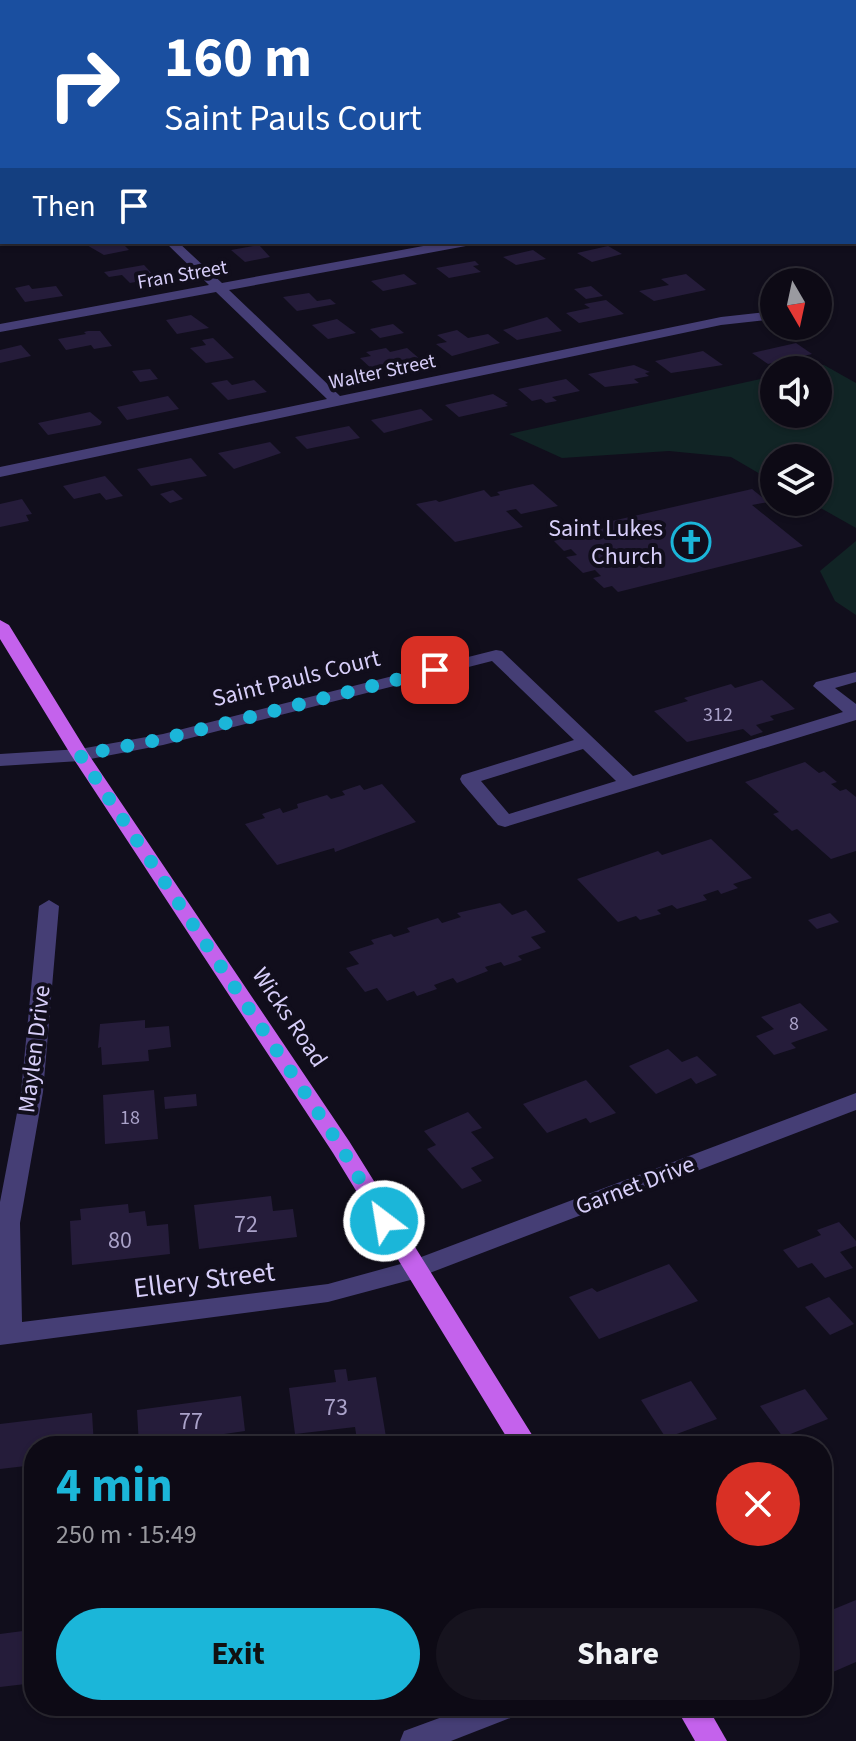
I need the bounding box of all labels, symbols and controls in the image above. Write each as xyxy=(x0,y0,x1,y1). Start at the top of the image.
text: 160 m xyxy=(164,19,312,98)
icon: right xyxy=(32,32,136,136)
text: Saint Pauls Court xyxy=(164,93,422,144)
icon: arrive xyxy=(112,184,156,228)
text: Then xyxy=(32,185,96,228)
street label: Fran Street xyxy=(135,253,230,297)
north arrow xyxy=(760,268,832,340)
map controls xyxy=(760,268,832,516)
street label: Walter Street xyxy=(326,347,438,397)
button: sound xyxy=(760,356,832,428)
button: layers xyxy=(760,444,832,516)
place label: Saint Lukes Church xyxy=(548,511,663,574)
church icon: Saint Lukes Church xyxy=(670,521,712,563)
pin xyxy=(401,636,469,704)
street label: Saint Pauls Court xyxy=(209,641,384,716)
icon: arrive xyxy=(413,648,457,692)
house number: 312 xyxy=(703,701,733,729)
street label: Wicks Road xyxy=(243,960,336,1074)
street label: Maylen Drive xyxy=(9,983,60,1115)
house number: 8 xyxy=(789,1010,799,1038)
house number: 18 xyxy=(120,1104,140,1132)
street label: Garnet Drive xyxy=(571,1147,700,1224)
position arrow xyxy=(342,1179,426,1263)
house number: 72 xyxy=(234,1207,258,1242)
house number: 80 xyxy=(108,1223,132,1258)
street label: Ellery Street xyxy=(131,1251,278,1309)
house number: 73 xyxy=(324,1390,348,1425)
house number: 77 xyxy=(179,1404,203,1439)
text: 4 min xyxy=(56,1452,173,1520)
button: close xyxy=(716,1462,800,1546)
text: 250 m · 15:49 xyxy=(56,1516,197,1553)
button: Exit xyxy=(56,1608,420,1700)
button: Share xyxy=(436,1608,800,1700)

